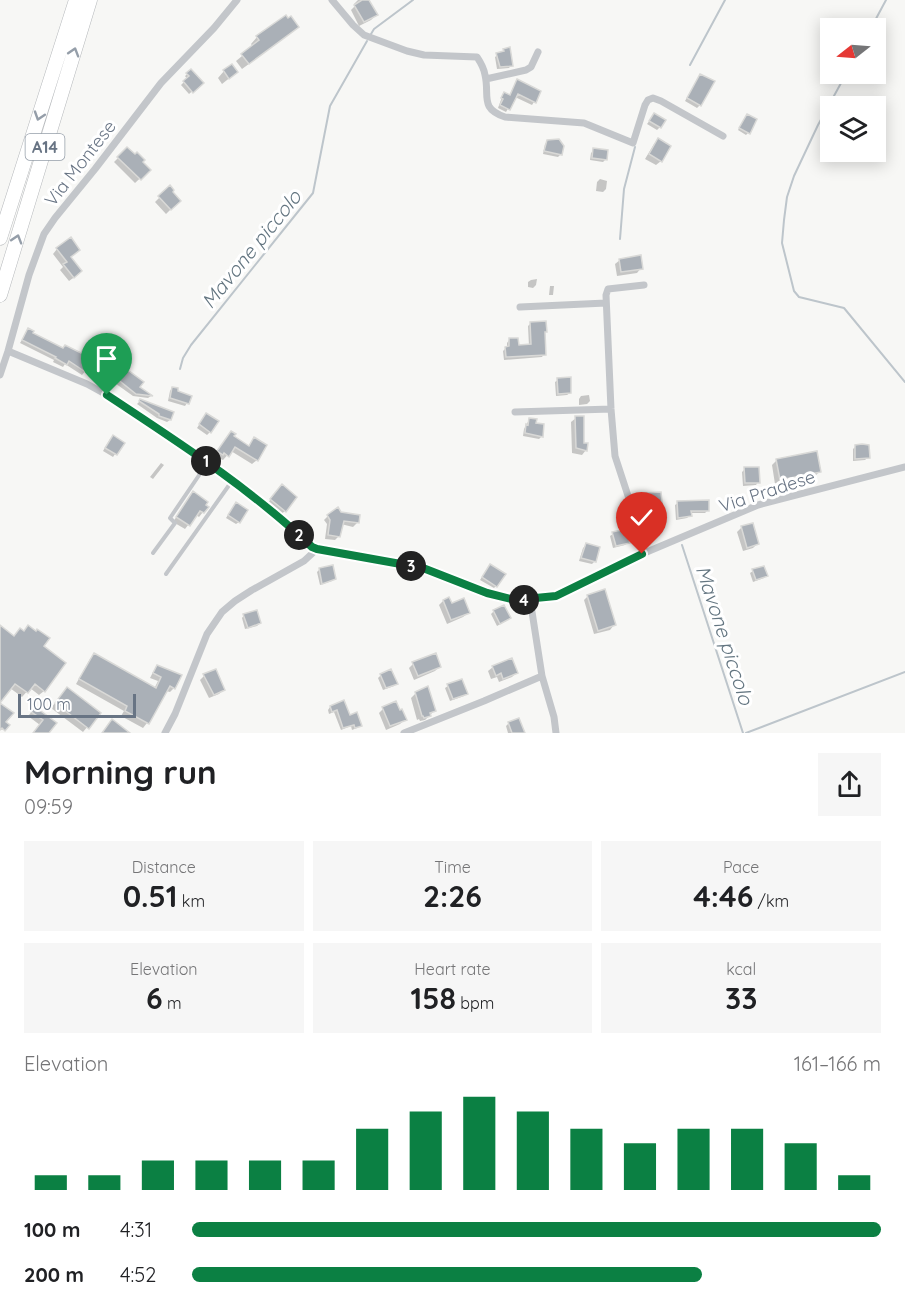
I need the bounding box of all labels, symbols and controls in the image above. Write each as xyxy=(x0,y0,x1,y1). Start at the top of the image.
north arrow xyxy=(820,18,886,84)
map controls xyxy=(820,18,886,162)
one-way arrow xyxy=(67,48,79,58)
button: layers xyxy=(820,96,886,162)
one-way arrow xyxy=(34,110,46,121)
street label: Via Montese xyxy=(39,115,121,211)
road number: A14 xyxy=(26,134,64,160)
water label: Mavone piccolo xyxy=(196,184,307,313)
one-way arrow xyxy=(10,234,22,245)
pin xyxy=(81,333,132,395)
icon: arrive xyxy=(90,342,123,375)
pin: 1 xyxy=(191,446,221,476)
text: 1 xyxy=(203,451,209,471)
street label: Via Pradese xyxy=(716,465,818,517)
pin xyxy=(616,492,667,554)
icon: check xyxy=(625,501,658,534)
pin: 2 xyxy=(284,520,314,550)
text: 2 xyxy=(294,525,304,545)
pin: 3 xyxy=(396,551,426,581)
text: 3 xyxy=(407,556,415,576)
water label: Mavone piccolo xyxy=(691,562,760,709)
pin: 4 xyxy=(509,585,539,615)
text: 4 xyxy=(519,590,529,610)
scale bar xyxy=(18,691,136,718)
text: 100 m xyxy=(27,694,71,714)
text: Morning run xyxy=(24,751,217,792)
button: share xyxy=(818,753,881,816)
text: 09:59 xyxy=(24,794,73,819)
text: Distance xyxy=(132,857,196,877)
text: Time xyxy=(434,857,471,877)
text: Pace xyxy=(723,857,759,877)
text: 0.51 xyxy=(123,877,177,915)
text: 2:26 xyxy=(423,877,482,915)
text: 4:46 xyxy=(693,877,753,915)
text: km xyxy=(177,891,205,911)
text: /km xyxy=(753,891,789,911)
text: Elevation xyxy=(130,959,198,979)
text: Heart rate xyxy=(414,959,491,979)
text: kcal xyxy=(726,959,756,979)
text: 6 xyxy=(146,979,163,1017)
text: 158 xyxy=(411,979,456,1017)
text: 33 xyxy=(725,979,757,1017)
text: m xyxy=(163,993,182,1013)
text: bpm xyxy=(456,993,494,1013)
text: Elevation xyxy=(24,1051,108,1076)
text: 161–166 m xyxy=(794,1051,881,1076)
text: 100 m xyxy=(24,1217,80,1242)
text: 4:31 xyxy=(120,1217,152,1242)
text: 200 m xyxy=(24,1262,84,1287)
text: 4:52 xyxy=(120,1262,156,1287)

